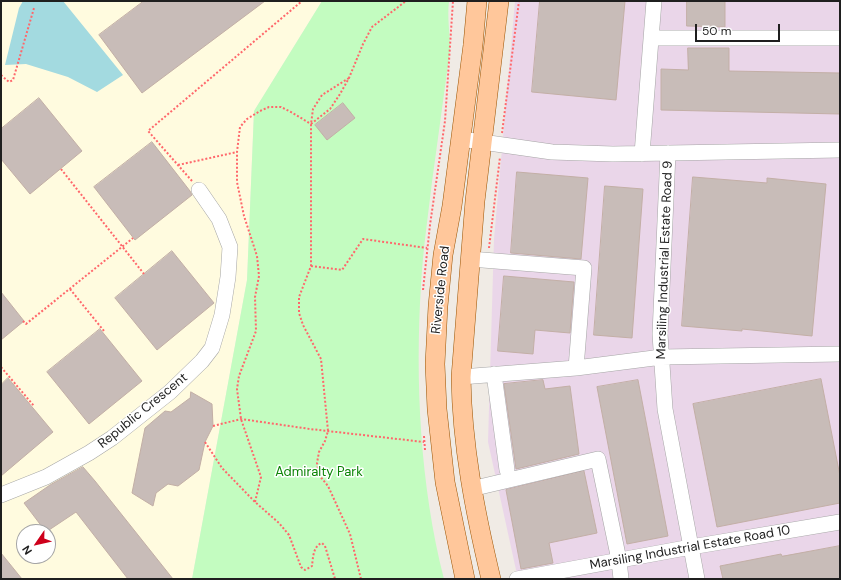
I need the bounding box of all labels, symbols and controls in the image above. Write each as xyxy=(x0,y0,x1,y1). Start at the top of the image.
scale bar xyxy=(697,16,782,42)
text: 50 m xyxy=(702,23,731,39)
street label: Marsiling Industrial Estate Road 9 xyxy=(654,160,676,360)
street label: Riverside Road xyxy=(429,245,453,335)
street label: Republic Crescent xyxy=(95,370,191,452)
park label: Admiralty Park xyxy=(275,465,363,481)
street label: Marsiling Industrial Estate Road 10 xyxy=(588,523,792,573)
north arrow xyxy=(16,524,56,564)
text: N xyxy=(19,543,35,557)

